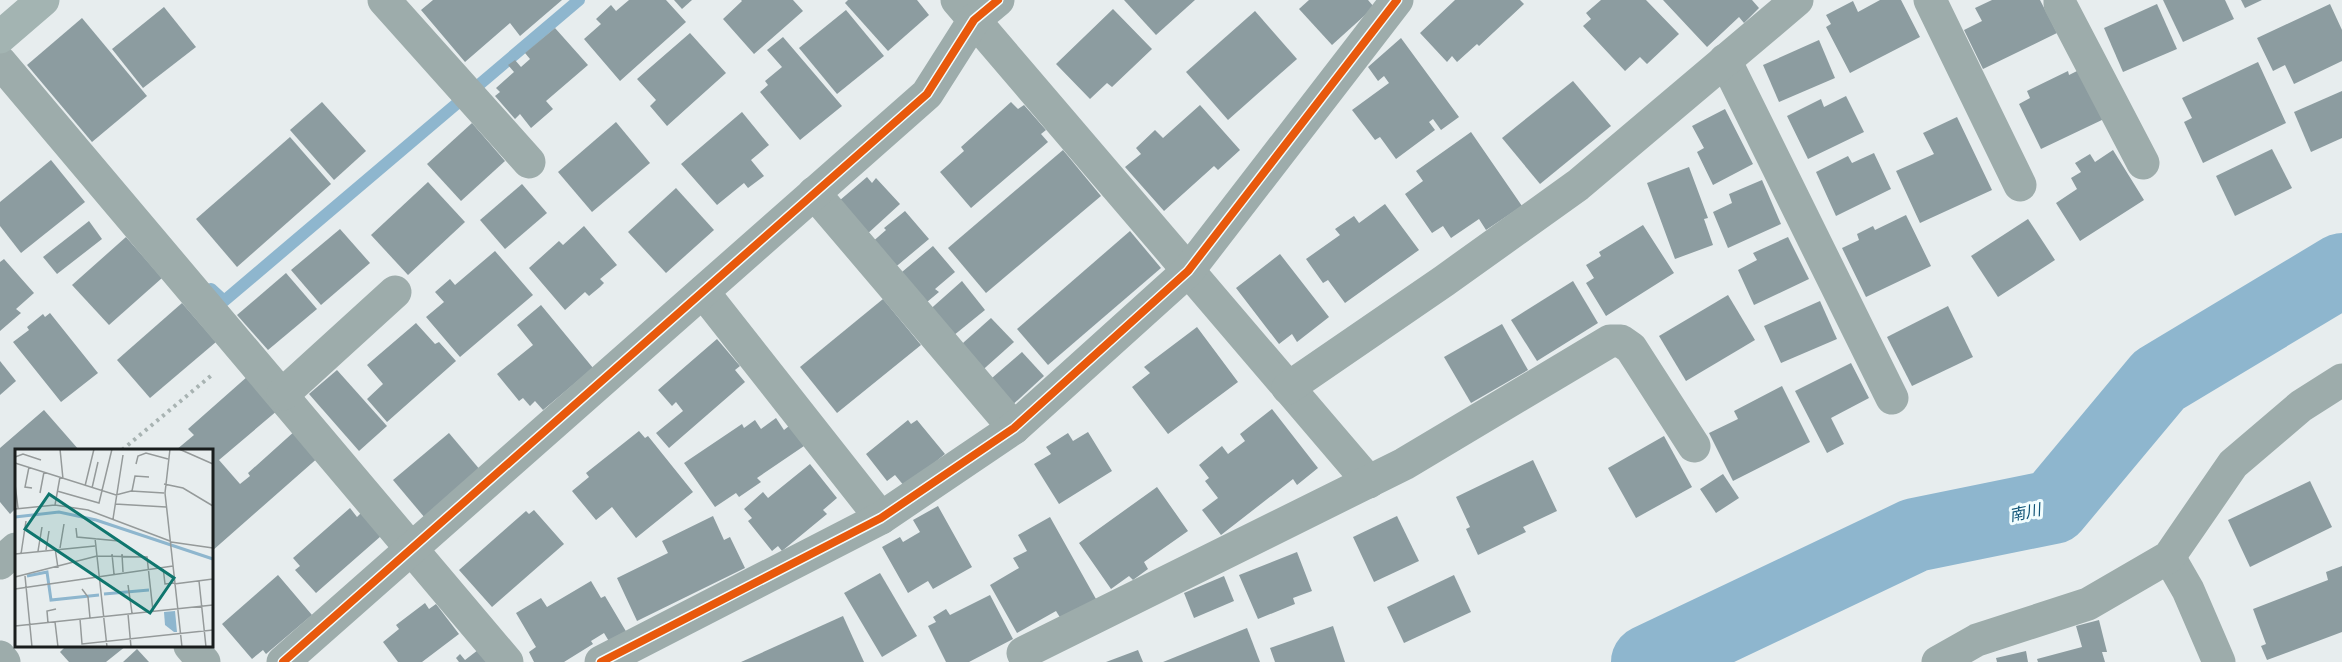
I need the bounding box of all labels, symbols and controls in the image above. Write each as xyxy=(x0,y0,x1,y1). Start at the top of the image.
inset map xyxy=(15,449,213,647)
water label: 南川 xyxy=(2007,498,2045,527)

